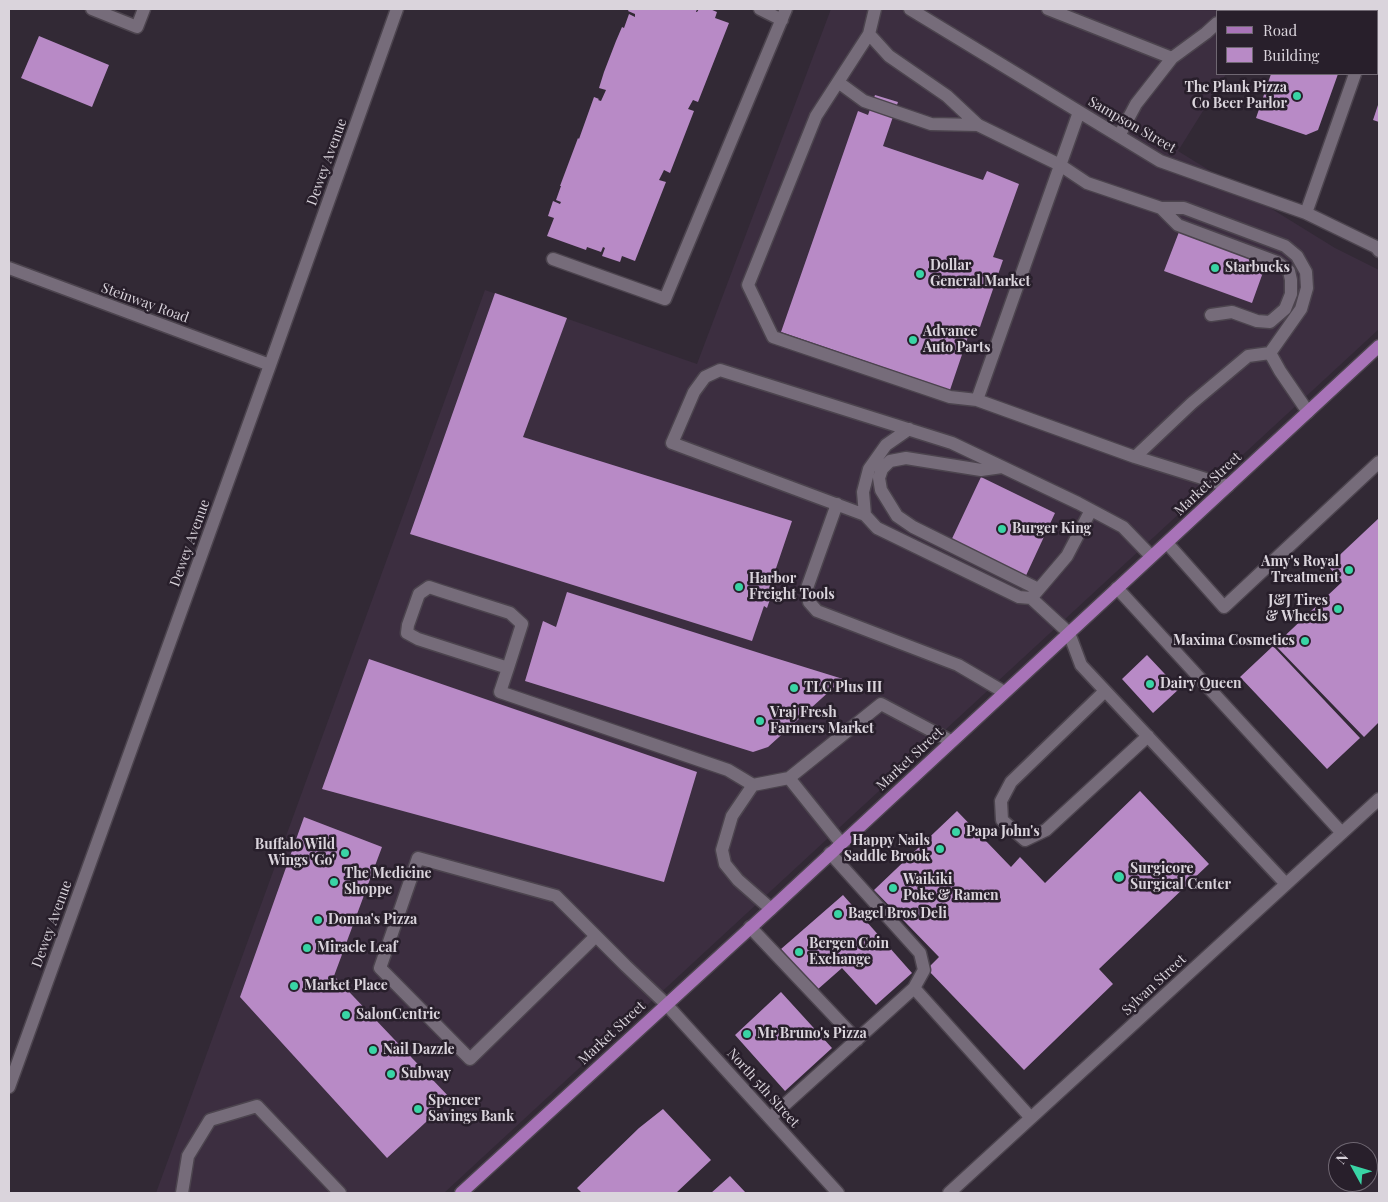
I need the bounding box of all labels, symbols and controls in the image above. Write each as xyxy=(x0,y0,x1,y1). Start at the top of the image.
legend xyxy=(1216,10,1378,75)
text: Road xyxy=(1263,20,1297,40)
text: Building xyxy=(1263,45,1319,65)
place label: The Plank Pizza Co Beer Parlor xyxy=(1185,80,1287,112)
marker: The Plank Pizza Co Beer Parlor xyxy=(1291,90,1303,102)
street label: Sampson Street xyxy=(1085,93,1179,157)
street label: Dewey Avenue xyxy=(303,116,351,208)
place label: Dollar General Market xyxy=(930,258,1030,290)
place label: Starbucks xyxy=(1225,260,1290,276)
marker: Starbucks xyxy=(1209,262,1221,274)
marker: Dollar General Market xyxy=(914,268,926,280)
street label: Steinway Road xyxy=(99,279,191,327)
place label: Advance Auto Parts xyxy=(923,324,990,357)
marker: Advance Auto Parts xyxy=(907,334,919,346)
street label: Market Street xyxy=(1171,449,1245,519)
street label: Dewey Avenue xyxy=(166,497,214,589)
place label: Burger King xyxy=(1012,521,1091,537)
marker: Burger King xyxy=(996,523,1008,535)
place label: Amy's Royal Treatment xyxy=(1261,554,1339,586)
marker: Amy's Royal Treatment xyxy=(1343,564,1355,576)
place label: Harbor Freight Tools xyxy=(749,571,835,604)
marker: Harbor Freight Tools xyxy=(733,581,745,593)
place label: J&J Tires & Wheels xyxy=(1265,593,1328,626)
marker: J&J Tires & Wheels xyxy=(1332,603,1344,615)
place label: Maxima Cosmetics xyxy=(1173,633,1295,649)
marker: Maxima Cosmetics xyxy=(1299,635,1311,647)
place label: Dairy Queen xyxy=(1160,676,1242,692)
marker: Dairy Queen xyxy=(1144,678,1156,690)
place label: TLC Plus III xyxy=(804,680,882,696)
marker: TLC Plus III xyxy=(788,682,800,694)
place label: Vraj Fresh Farmers Market xyxy=(770,705,874,738)
marker: Vraj Fresh Farmers Market xyxy=(754,715,766,727)
street label: Market Street xyxy=(873,724,947,794)
place label: Papa John's xyxy=(966,824,1040,840)
marker: Papa John's xyxy=(950,826,962,838)
place label: Happy Nails Saddle Brook xyxy=(844,833,930,866)
place label: Buffalo Wild Wings 'Go' xyxy=(255,837,335,870)
marker: Happy Nails Saddle Brook xyxy=(934,843,946,855)
marker: Buffalo Wild Wings 'Go' xyxy=(339,847,351,859)
place label: Surgicore Surgical Center xyxy=(1130,861,1231,894)
place label: The Medicine Shoppe xyxy=(344,866,432,899)
marker: Surgicore Surgical Center xyxy=(1112,870,1126,884)
place label: Waikiki Poke & Ramen xyxy=(903,872,999,904)
marker: The Medicine Shoppe xyxy=(328,876,340,888)
street label: Dewey Avenue xyxy=(28,878,76,970)
marker: Waikiki Poke & Ramen xyxy=(887,882,899,894)
place label: Bagel Bros Deli xyxy=(848,906,947,922)
marker: Bagel Bros Deli xyxy=(832,908,844,920)
place label: Donna's Pizza xyxy=(328,912,417,928)
marker: Donna's Pizza xyxy=(312,914,324,926)
place label: Bergen Coin Exchange xyxy=(809,936,889,969)
place label: Miracle Leaf xyxy=(317,940,397,956)
marker: Miracle Leaf xyxy=(301,942,313,954)
marker: Bergen Coin Exchange xyxy=(793,946,805,958)
street label: Sylvan Street xyxy=(1118,951,1190,1019)
place label: Market Place xyxy=(304,978,388,994)
marker: Market Place xyxy=(288,980,300,992)
street label: Market Street xyxy=(575,998,649,1068)
place label: SalonCentric xyxy=(356,1007,440,1023)
marker: SalonCentric xyxy=(340,1009,352,1021)
place label: Mr Bruno's Pizza xyxy=(757,1026,867,1042)
marker: Mr Bruno's Pizza xyxy=(741,1028,753,1040)
place label: Nail Dazzle xyxy=(383,1042,455,1058)
marker: Nail Dazzle xyxy=(367,1044,379,1056)
street label: North 5th Street xyxy=(723,1045,803,1131)
place label: Subway xyxy=(401,1066,451,1082)
marker: Subway xyxy=(385,1068,397,1080)
place label: Spencer Savings Bank xyxy=(428,1093,514,1126)
marker: Spencer Savings Bank xyxy=(412,1103,424,1115)
north arrow xyxy=(1328,1142,1378,1192)
text: N xyxy=(1331,1148,1352,1168)

